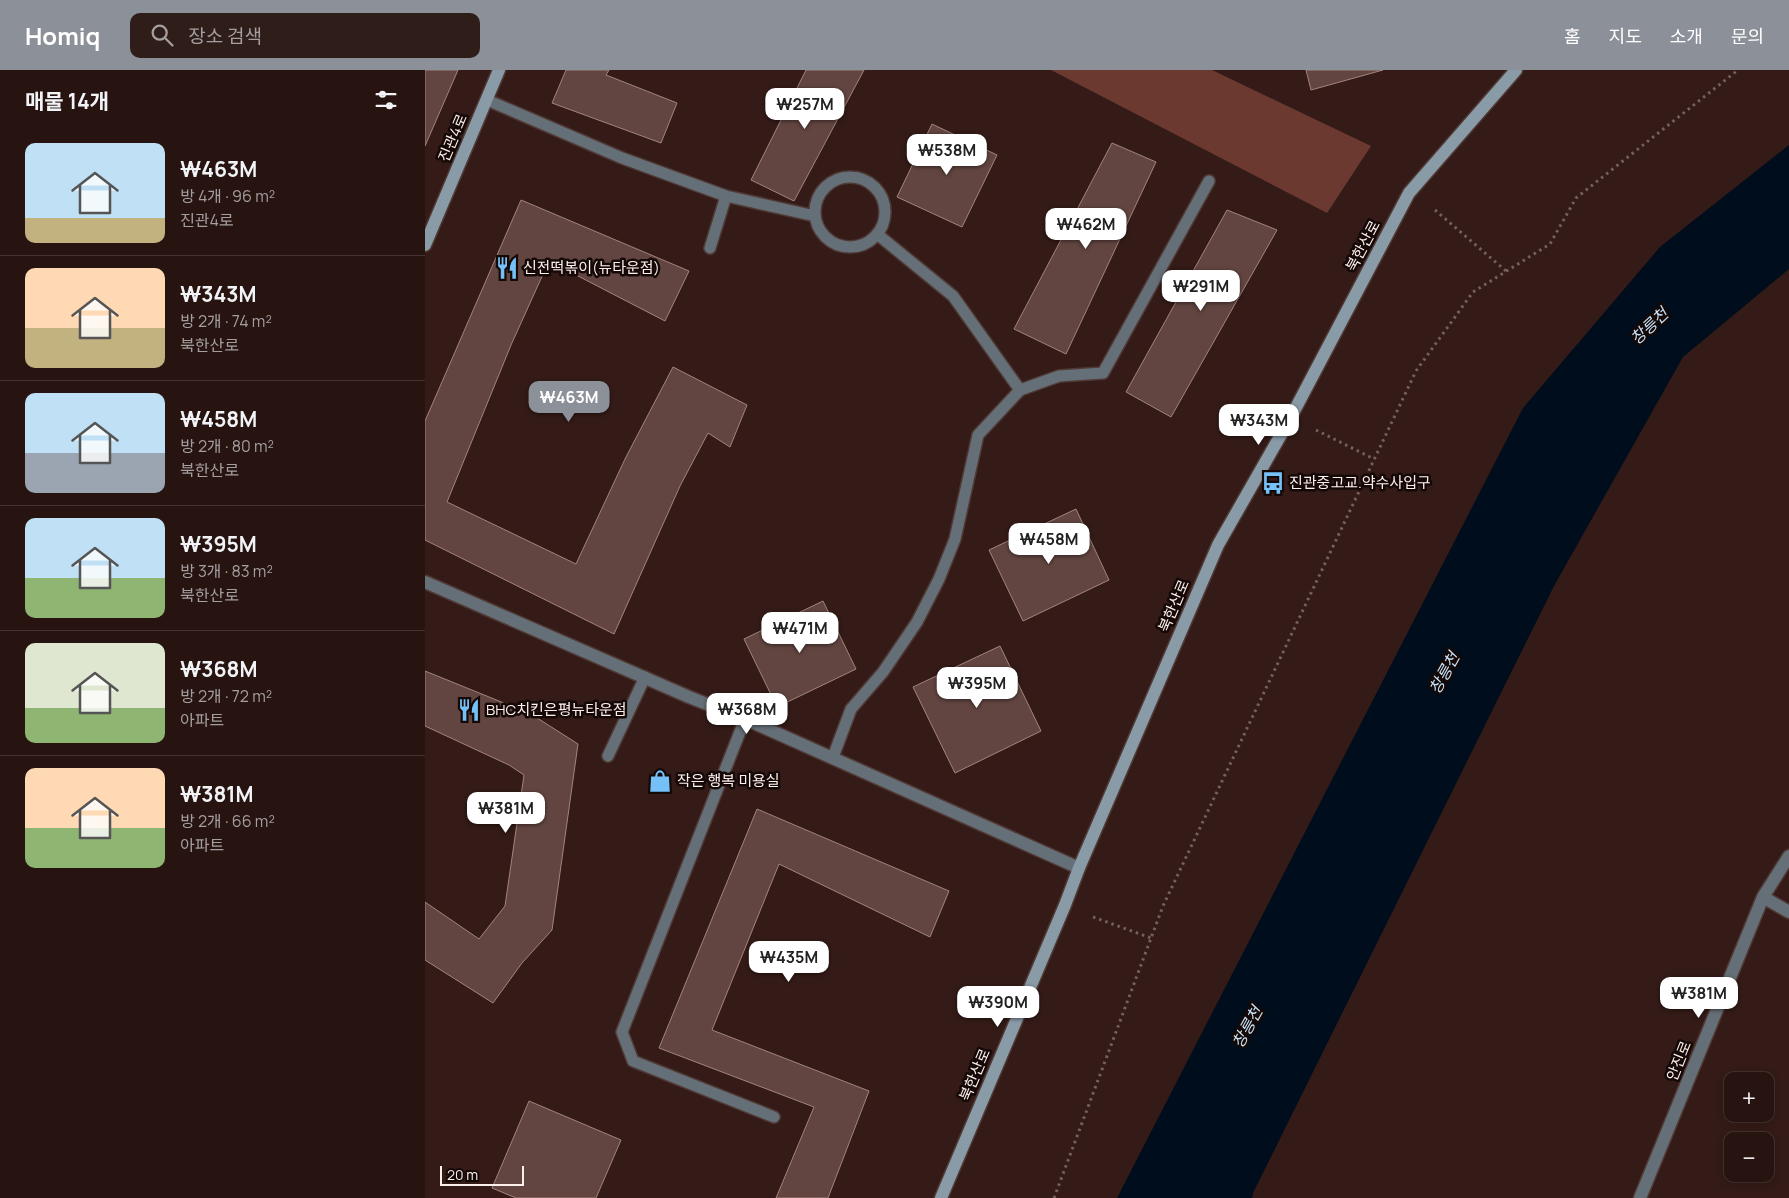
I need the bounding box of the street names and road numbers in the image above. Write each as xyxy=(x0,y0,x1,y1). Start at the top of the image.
street label: 진관4로 xyxy=(433,111,472,165)
street label: 북한산로 xyxy=(1340,216,1385,275)
street label: 북한산로 xyxy=(1153,576,1194,635)
street label: 안진로 xyxy=(1661,1038,1696,1084)
street label: 북한산로 xyxy=(954,1045,995,1104)

